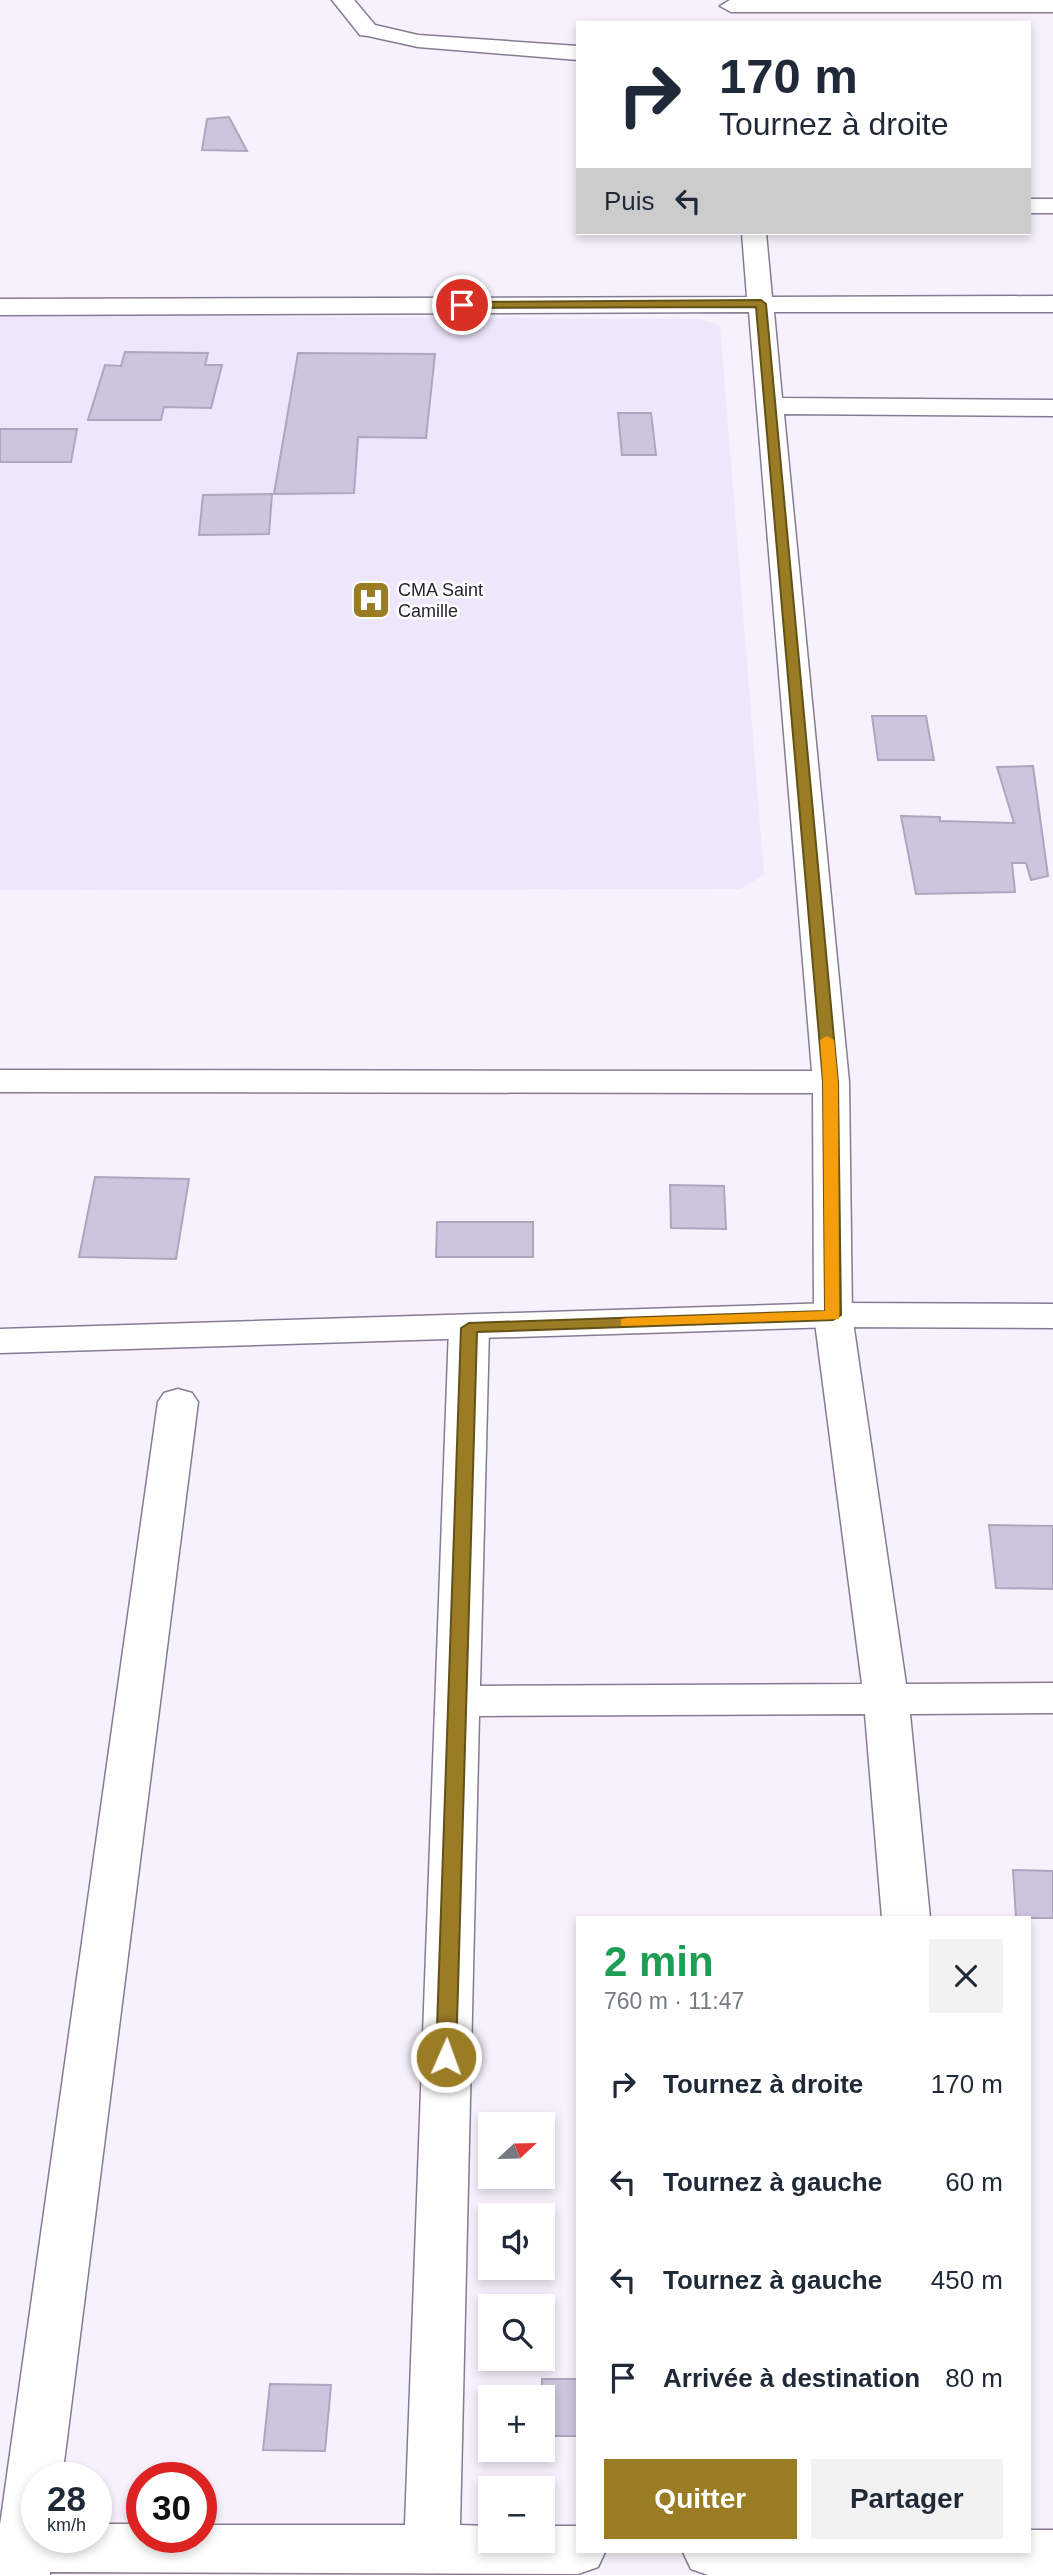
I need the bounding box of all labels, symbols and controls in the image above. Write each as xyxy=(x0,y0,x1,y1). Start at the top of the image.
icon: right xyxy=(604,49,695,140)
text: 170 m xyxy=(719,49,858,103)
text: Tournez à droite xyxy=(719,106,948,142)
icon: left xyxy=(669,182,707,220)
text: Puis xyxy=(604,186,655,216)
pin xyxy=(432,275,492,335)
icon: arrive xyxy=(443,286,481,324)
hospital icon: CMA Saint Camille xyxy=(350,579,392,621)
place label: CMA Saint Camille xyxy=(398,580,483,621)
text: 2 min xyxy=(604,1938,714,1985)
button: close xyxy=(929,1939,1003,2013)
text: 760 m · 11:47 xyxy=(604,1988,744,2014)
position arrow xyxy=(409,2020,483,2094)
icon: right xyxy=(604,2065,642,2103)
text: Tournez à droite xyxy=(663,2069,863,2099)
text: 170 m xyxy=(931,2069,1003,2099)
north arrow xyxy=(478,2112,555,2189)
map controls xyxy=(478,2112,555,2553)
icon: left xyxy=(604,2163,642,2201)
text: Tournez à gauche xyxy=(663,2167,882,2197)
text: 60 m xyxy=(945,2167,1003,2197)
button: sound xyxy=(478,2203,555,2280)
icon: left xyxy=(604,2261,642,2299)
text: Tournez à gauche xyxy=(663,2265,882,2295)
text: 450 m xyxy=(931,2265,1003,2295)
button: search xyxy=(478,2294,555,2371)
icon: arrive xyxy=(604,2359,642,2397)
text: Arrivée à destination xyxy=(663,2363,920,2393)
text: 80 m xyxy=(945,2363,1003,2393)
button: + xyxy=(478,2385,555,2462)
button: Quitter xyxy=(604,2459,797,2539)
button: Partager xyxy=(811,2459,1003,2539)
speed limit sign: 30 xyxy=(126,2462,217,2553)
button: − xyxy=(478,2476,555,2553)
text: 28 xyxy=(47,2479,86,2518)
text: km/h xyxy=(47,2515,86,2535)

